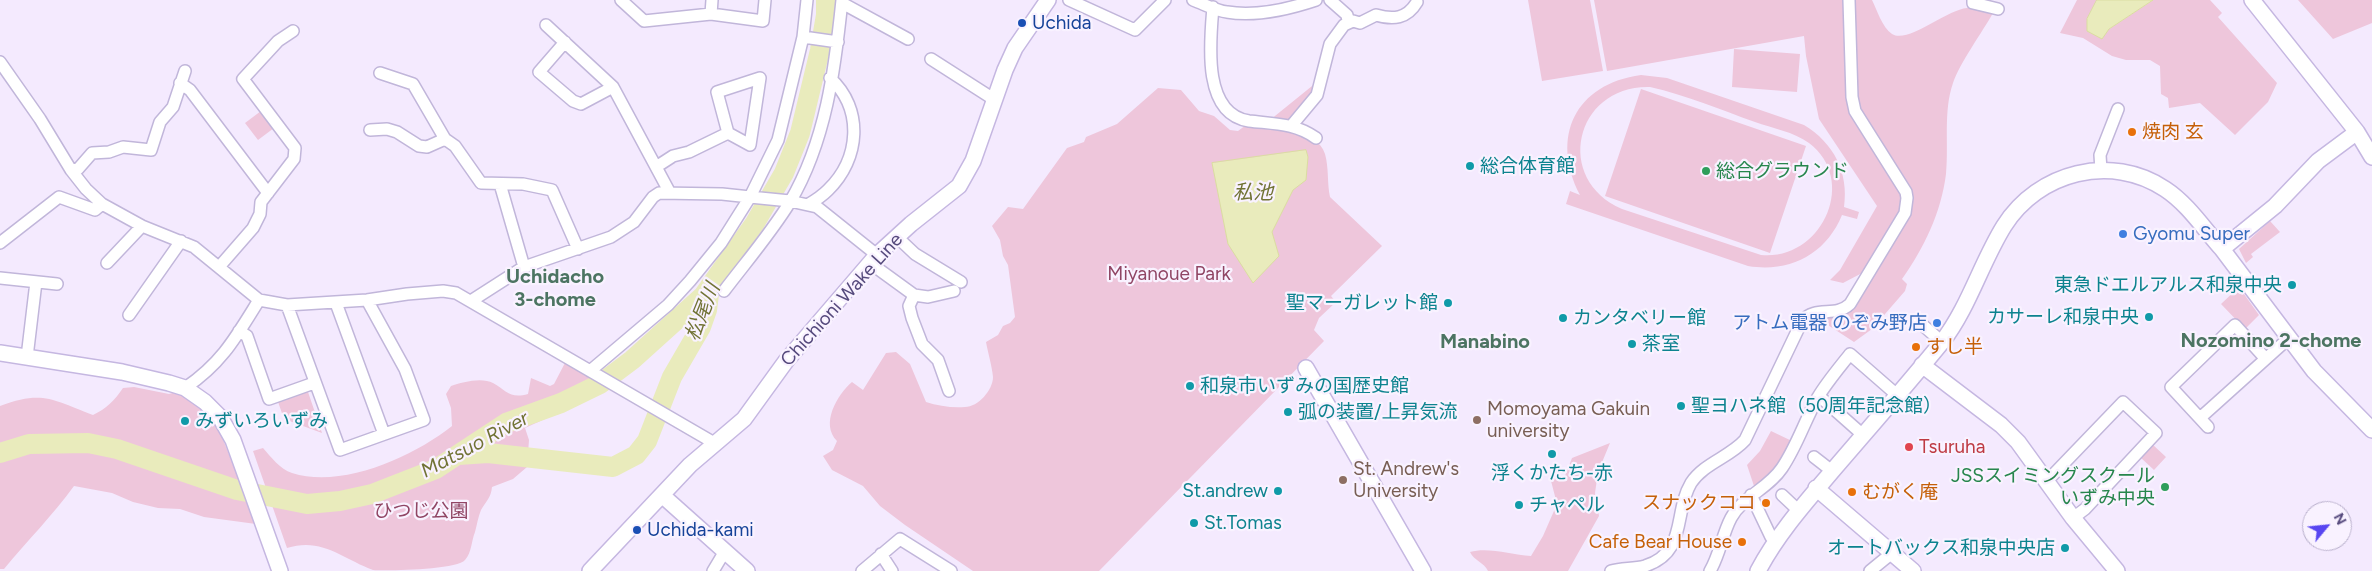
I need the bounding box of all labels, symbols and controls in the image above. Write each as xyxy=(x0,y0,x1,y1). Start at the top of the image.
place label: Uchida xyxy=(1032,12,1092,34)
marker: Uchida xyxy=(1016,17,1028,29)
place label: 焼肉 玄 xyxy=(2142,121,2204,143)
marker: 焼肉 玄 xyxy=(2126,126,2138,138)
place label: 総合体育館 xyxy=(1480,155,1575,177)
marker: 総合体育館 xyxy=(1464,160,1476,172)
place label: 総合グラウンド xyxy=(1716,160,1849,182)
marker: 総合グラウンド xyxy=(1700,165,1712,177)
water label: 私池 xyxy=(1233,181,1273,205)
place label: Gyomu Super xyxy=(2133,223,2250,245)
marker: Gyomu Super xyxy=(2117,228,2129,240)
street label: Chichioni Wake Line xyxy=(776,229,908,371)
park label: Miyanoue Park xyxy=(1107,263,1231,285)
district label: Uchidacho 3-chome xyxy=(506,265,604,312)
place label: 東急ドエルアルス和泉中央 xyxy=(2054,274,2282,296)
marker: 東急ドエルアルス和泉中央 xyxy=(2286,279,2298,291)
water label: 松尾川 xyxy=(681,280,725,344)
place label: 聖マーガレット館 xyxy=(1286,292,1438,314)
marker: 聖マーガレット館 xyxy=(1442,297,1454,309)
place label: カサーレ和泉中央 xyxy=(1987,306,2139,328)
place label: カンタベリー館 xyxy=(1573,307,1706,329)
marker: カサーレ和泉中央 xyxy=(2143,311,2155,323)
marker: カンタベリー館 xyxy=(1557,312,1569,324)
place label: アトム電器 のぞみ野店 xyxy=(1732,312,1927,334)
marker: アトム電器 のぞみ野店 xyxy=(1931,317,1943,329)
district label: Nozomino 2-chome xyxy=(2181,329,2361,353)
district label: Manabino xyxy=(1440,330,1530,354)
place label: 茶室 xyxy=(1642,333,1680,355)
place label: すし半 xyxy=(1926,336,1983,358)
marker: 茶室 xyxy=(1626,338,1638,350)
marker: すし半 xyxy=(1910,341,1922,353)
place label: 和泉市いずみの国歴史館 xyxy=(1200,375,1409,397)
marker: 和泉市いずみの国歴史館 xyxy=(1184,380,1196,392)
place label: 聖ヨハネ館（50周年記念館） xyxy=(1691,395,1942,417)
place label: Momoyama Gakuin university xyxy=(1487,398,1650,442)
marker: 聖ヨハネ館（50周年記念館） xyxy=(1675,400,1687,412)
place label: 弧の装置/上昇気流 xyxy=(1298,401,1457,423)
marker: 弧の装置/上昇気流 xyxy=(1282,406,1294,418)
water label: Matsuo River xyxy=(417,407,533,483)
place label: みずいろいずみ xyxy=(195,410,328,432)
marker: Momoyama Gakuin university xyxy=(1471,414,1483,426)
marker: みずいろいずみ xyxy=(179,415,191,427)
place label: Tsuruha xyxy=(1919,436,1985,458)
marker: Tsuruha xyxy=(1903,441,1915,453)
marker: 浮くかたち-赤 xyxy=(1546,448,1558,460)
place label: St. Andrew's University xyxy=(1353,458,1459,502)
place label: 浮くかたち-赤 xyxy=(1491,462,1613,484)
place label: JSSスイミングスクール いずみ中央 xyxy=(1951,465,2155,509)
marker: St. Andrew's University xyxy=(1337,474,1349,486)
place label: St.andrew xyxy=(1182,480,1268,502)
place label: むがく庵 xyxy=(1862,481,1938,503)
marker: JSSスイミングスクール いずみ中央 xyxy=(2159,481,2171,493)
marker: St.andrew xyxy=(1272,485,1284,497)
marker: むがく庵 xyxy=(1846,486,1858,498)
place label: スナックココ xyxy=(1642,492,1756,514)
place label: チャペル xyxy=(1529,494,1605,516)
marker: スナックココ xyxy=(1760,497,1772,509)
marker: チャペル xyxy=(1513,499,1525,511)
park label: ひつじ公園 xyxy=(374,500,468,522)
north arrow xyxy=(2302,501,2352,551)
text: N xyxy=(2330,510,2350,528)
place label: St.Tomas xyxy=(1204,512,1282,534)
marker: St.Tomas xyxy=(1188,517,1200,529)
place label: Uchida-kami xyxy=(647,519,754,541)
marker: Uchida-kami xyxy=(631,524,643,536)
place label: Cafe Bear House xyxy=(1589,531,1732,553)
marker: Cafe Bear House xyxy=(1736,536,1748,548)
place label: オートバックス和泉中央店 xyxy=(1827,537,2055,559)
marker: オートバックス和泉中央店 xyxy=(2059,542,2071,554)

